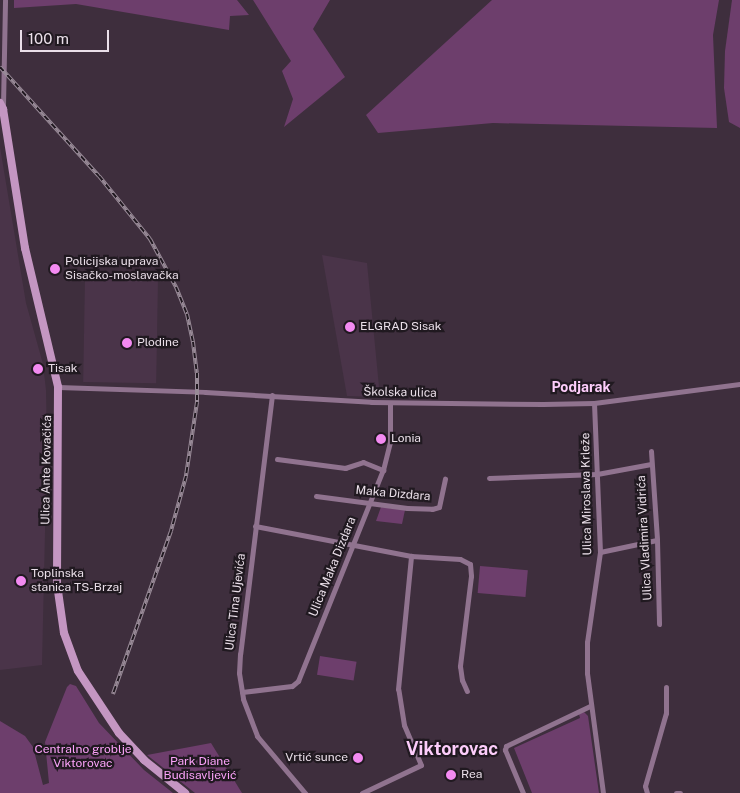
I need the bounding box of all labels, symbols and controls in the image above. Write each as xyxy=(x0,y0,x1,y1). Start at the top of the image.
scale bar xyxy=(22,20,111,52)
text: 100 m xyxy=(28,30,69,47)
place label: Policijska uprava Sisačko-moslavačka xyxy=(65,255,179,283)
marker: Policijska uprava Sisačko-moslavačka xyxy=(49,263,61,275)
place label: ELGRAD Sisak xyxy=(360,320,441,334)
marker: ELGRAD Sisak xyxy=(344,321,356,333)
place label: Plodine xyxy=(137,336,179,350)
marker: Plodine xyxy=(121,337,133,349)
place label: Tisak xyxy=(48,362,78,376)
marker: Tisak xyxy=(32,363,44,375)
district label: Podjarak xyxy=(551,379,611,395)
street label: Školska ulica xyxy=(363,385,437,401)
street label: Ulica Ante Kovačića xyxy=(39,415,55,525)
place label: Lonia xyxy=(391,432,421,446)
street label: Ulica Miroslava Krleže xyxy=(579,432,595,556)
marker: Lonia xyxy=(375,433,387,445)
street label: Ulica Vladimira Vidrića xyxy=(635,475,655,601)
street label: Maka Dizdara xyxy=(355,484,431,504)
street label: Ulica Maka Dizdara xyxy=(306,515,360,619)
street label: Ulica Tina Ujevića xyxy=(223,553,249,651)
place label: Toplinska stanica TS-Brzaj xyxy=(31,567,122,595)
marker: Toplinska stanica TS-Brzaj xyxy=(15,575,27,587)
district label: Viktorovac xyxy=(406,738,498,760)
park label: Centralno groblje Viktorovac xyxy=(34,743,132,771)
place label: Vrtić sunce xyxy=(285,751,348,765)
marker: Vrtić sunce xyxy=(352,752,364,764)
park label: Park Diane Budisavljević xyxy=(164,755,236,783)
place label: Rea xyxy=(461,768,482,782)
marker: Rea xyxy=(445,769,457,781)

